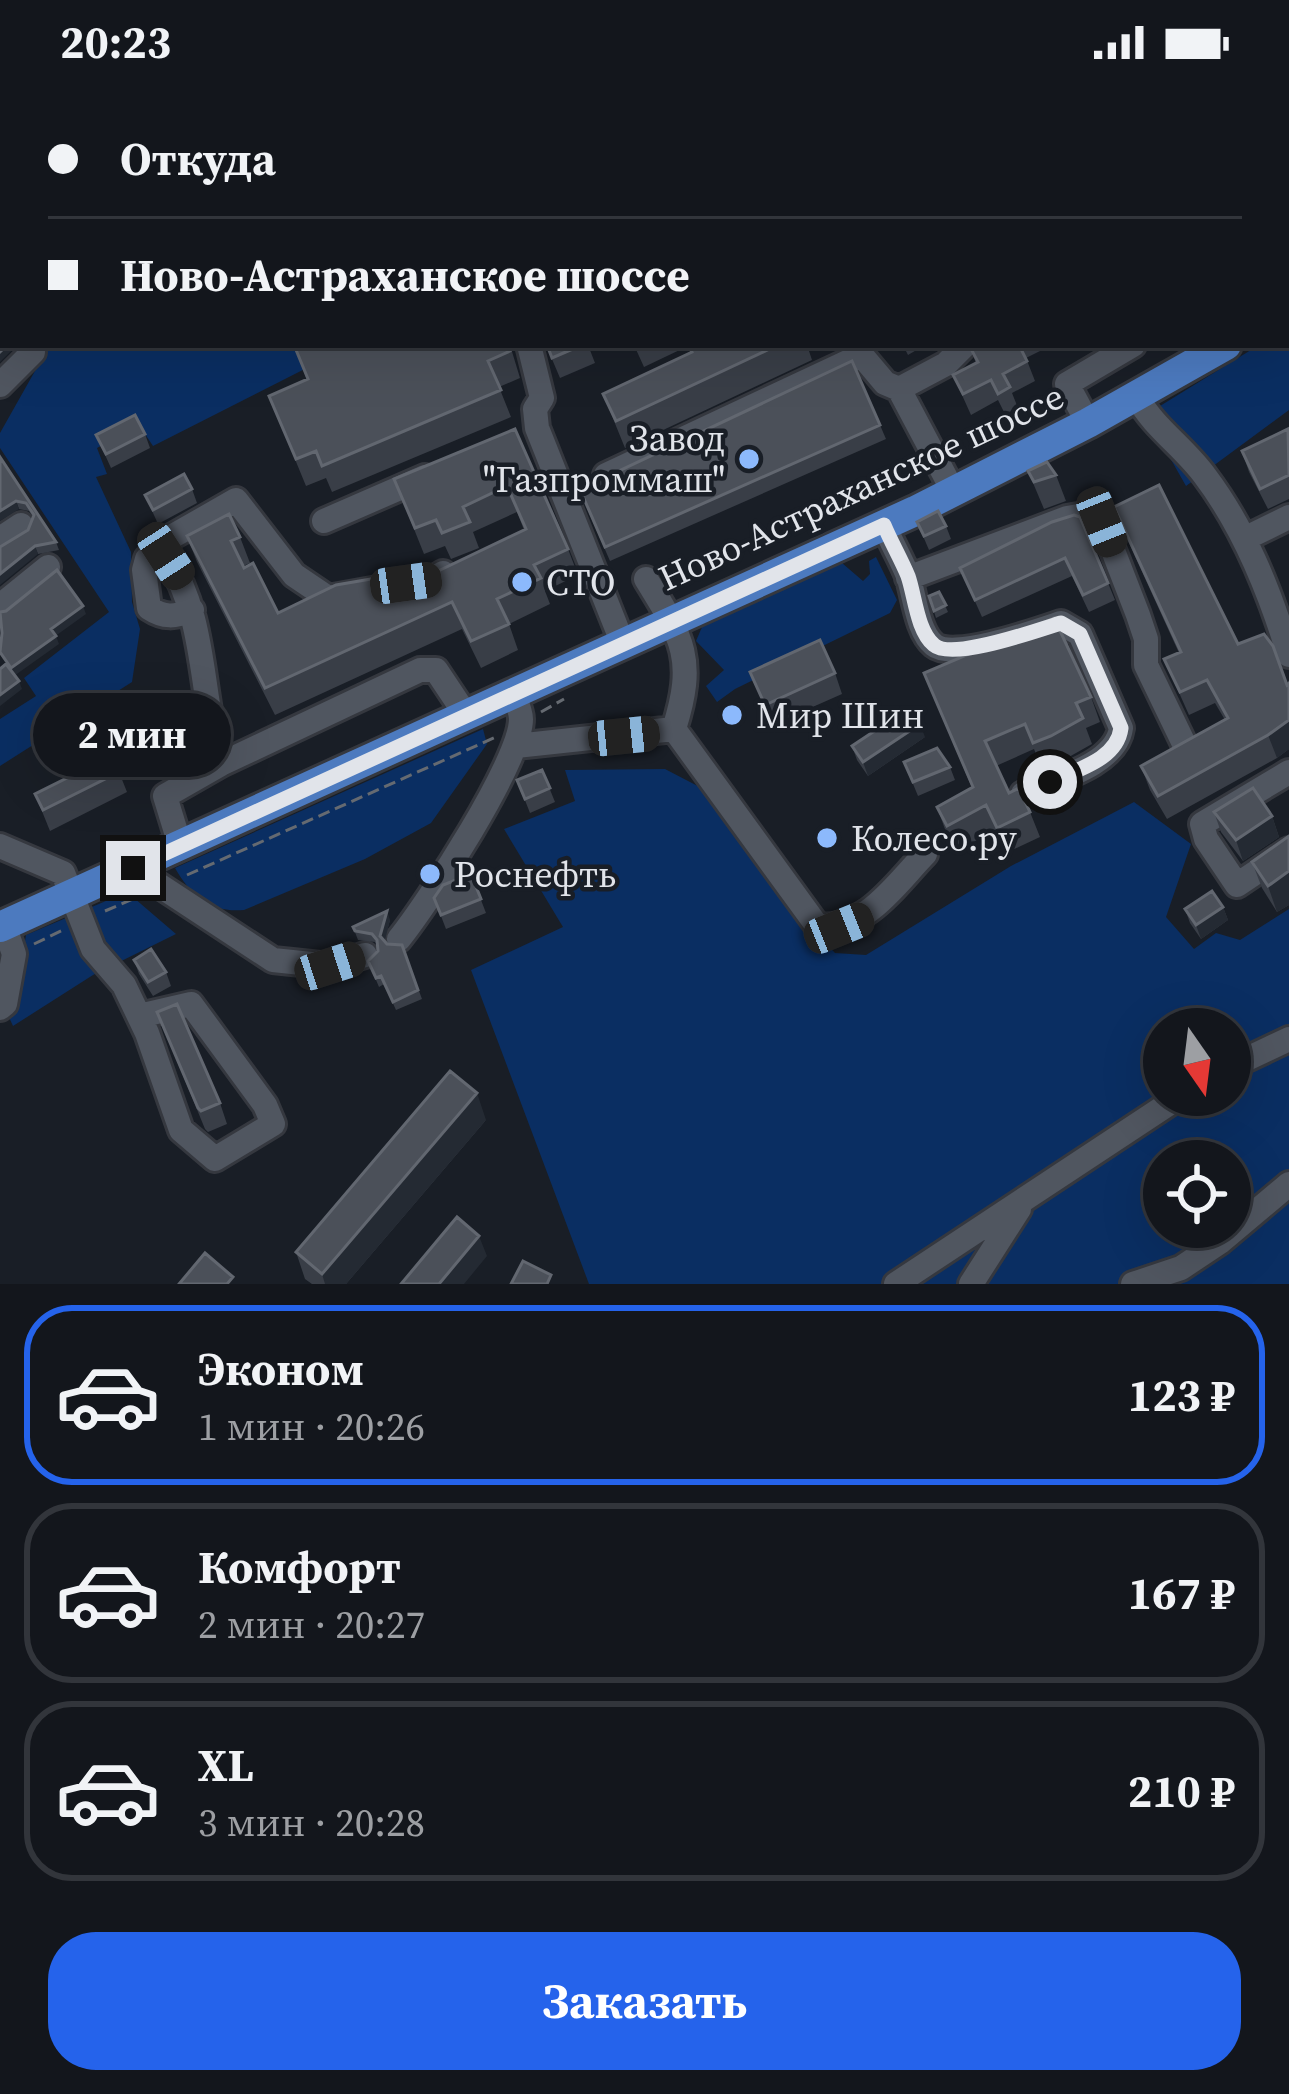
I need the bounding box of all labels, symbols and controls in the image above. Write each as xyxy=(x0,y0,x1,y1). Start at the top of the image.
text: 20:23 xyxy=(60,11,171,73)
text: Откуда xyxy=(120,128,276,190)
text: Ново-Астраханское шоссе xyxy=(120,244,690,306)
street label: Ново-Астраханское шоссе xyxy=(651,372,1071,602)
place label: Завод "Газпроммаш" xyxy=(483,414,725,504)
marker: Завод "Газпроммаш" xyxy=(736,446,762,472)
car xyxy=(1072,482,1132,562)
car xyxy=(131,516,201,596)
place label: СТО xyxy=(546,558,616,607)
car xyxy=(368,560,444,606)
marker: СТО xyxy=(509,569,535,595)
place label: Мир Шин xyxy=(756,691,924,740)
callout: 2 мин xyxy=(34,694,232,778)
marker: Мир Шин xyxy=(719,702,745,728)
text: 2 мин xyxy=(77,708,187,761)
car xyxy=(586,714,662,758)
route start xyxy=(1023,755,1077,809)
place label: Колесо.ру xyxy=(851,814,1017,863)
marker: Колесо.ру xyxy=(814,825,840,851)
route end xyxy=(106,841,160,895)
place label: Роснефть xyxy=(454,850,616,899)
marker: Роснефть xyxy=(417,861,443,887)
car xyxy=(799,898,879,958)
car xyxy=(290,938,370,994)
north arrow xyxy=(1143,1008,1251,1116)
map controls xyxy=(1143,1008,1251,1248)
button: locate xyxy=(1143,1140,1251,1248)
text: Эконом xyxy=(198,1338,364,1400)
icon: car xyxy=(54,1341,162,1449)
text: 123 ₽ xyxy=(1128,1364,1235,1426)
text: 1 мин · 20:26 xyxy=(198,1400,425,1453)
text: Комфорт xyxy=(198,1536,401,1598)
icon: car xyxy=(54,1539,162,1647)
text: 167 ₽ xyxy=(1128,1562,1235,1624)
text: 2 мин · 20:27 xyxy=(198,1598,425,1651)
text: XL xyxy=(198,1734,254,1796)
icon: car xyxy=(54,1737,162,1845)
text: 210 ₽ xyxy=(1128,1760,1235,1822)
text: 3 мин · 20:28 xyxy=(198,1796,425,1849)
button: Заказать xyxy=(48,1932,1241,2070)

